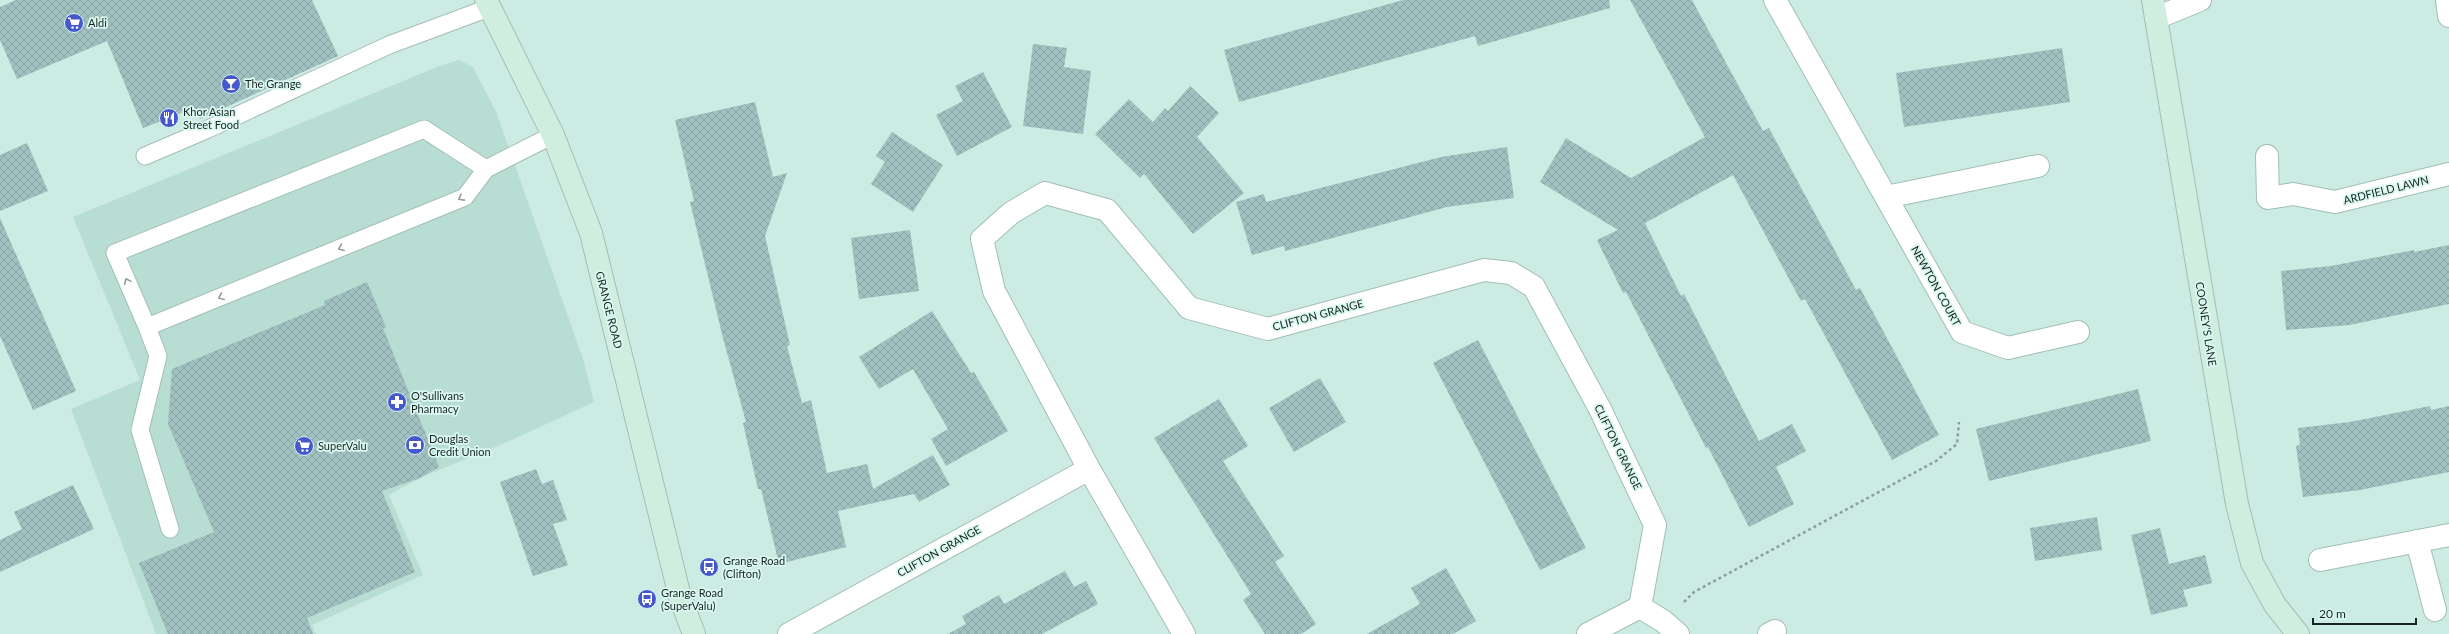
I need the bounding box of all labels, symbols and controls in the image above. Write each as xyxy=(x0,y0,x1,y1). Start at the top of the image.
supermarket icon: Aldi xyxy=(63,12,85,34)
place label: Aldi xyxy=(88,16,107,29)
bar icon: The Grange xyxy=(220,73,242,95)
place label: The Grange xyxy=(245,77,301,90)
place label: Khor Asian Street Food xyxy=(183,105,239,131)
restaurant icon: Khor Asian Street Food xyxy=(158,107,180,129)
street label: ARDFIELD LAWN xyxy=(2342,173,2430,206)
one-way arrow xyxy=(458,193,465,201)
one-way arrow xyxy=(337,243,345,251)
street label: NEWTON COURT xyxy=(1909,243,1964,328)
street label: GRANGE ROAD xyxy=(594,270,625,350)
one-way arrow xyxy=(124,278,132,285)
street label: COONEY'S LANE xyxy=(2193,281,2220,367)
one-way arrow xyxy=(217,293,224,301)
street label: CLIFTON GRANGE xyxy=(1271,296,1365,333)
place label: O'Sullivans Pharmacy xyxy=(411,389,464,415)
pharmacy icon: O'Sullivans Pharmacy xyxy=(386,391,408,413)
street label: CLIFTON GRANGE xyxy=(1592,402,1645,492)
place label: Douglas Credit Union xyxy=(429,432,491,458)
bank icon: Douglas Credit Union xyxy=(404,434,426,456)
supermarket icon: SuperValu xyxy=(293,435,315,457)
place label: SuperValu xyxy=(318,439,367,452)
street label: CLIFTON GRANGE xyxy=(895,522,983,579)
place label: Grange Road (Clifton) xyxy=(723,554,785,580)
bus stop icon: Grange Road (Clifton) xyxy=(698,556,720,578)
place label: Grange Road (SuperValu) xyxy=(661,586,723,612)
bus stop icon: Grange Road (SuperValu) xyxy=(636,588,658,610)
scale bar xyxy=(2313,600,2416,626)
text: 20 m xyxy=(2319,606,2346,621)

